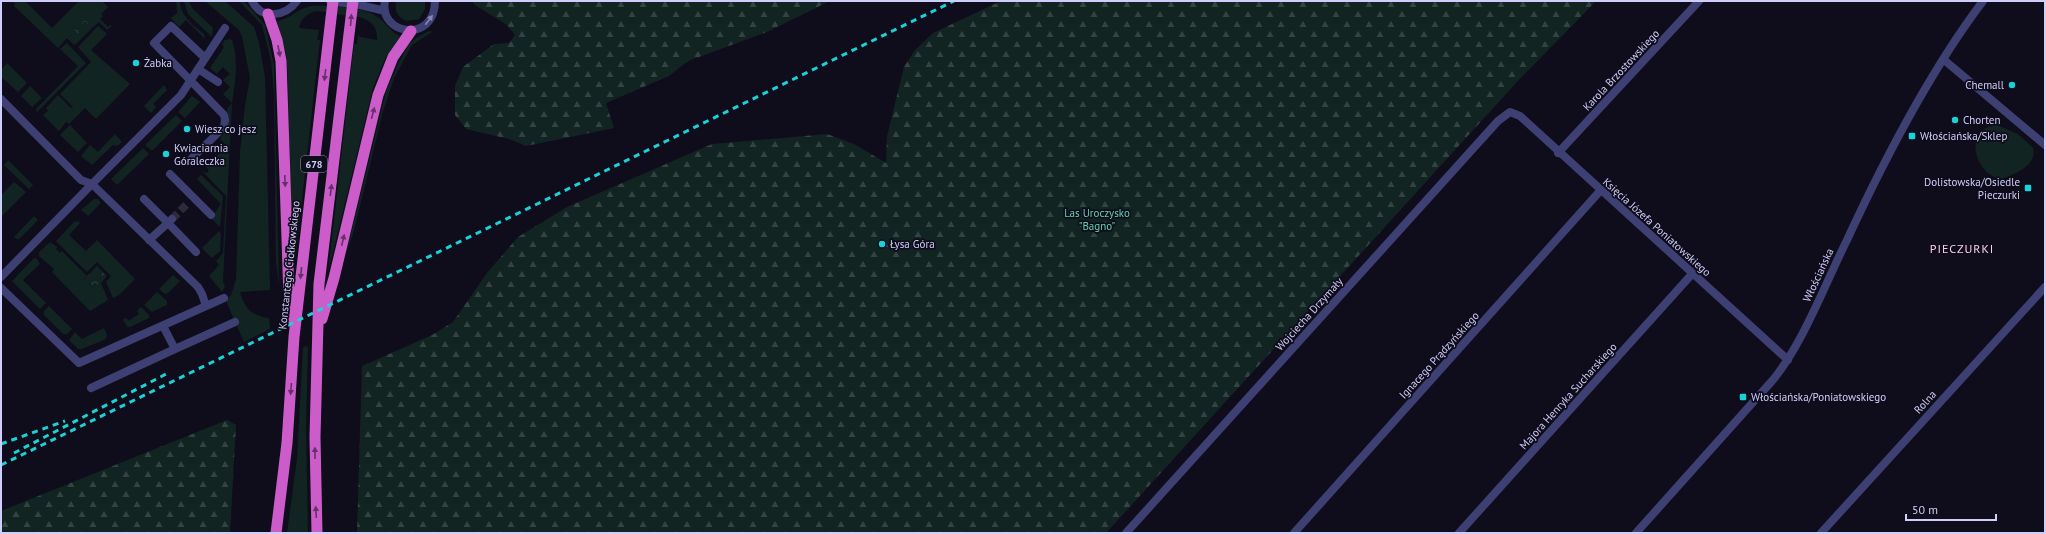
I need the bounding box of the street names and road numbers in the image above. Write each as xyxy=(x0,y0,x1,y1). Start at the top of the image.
street label: Karola Brzostowskiego xyxy=(1580,26,1662,114)
road number: 678 xyxy=(301,156,327,172)
street label: Księcia Józefa Poniatowskiego xyxy=(1600,175,1714,279)
street label: Konstantego Ciołkowskiego xyxy=(275,200,303,330)
street label: Włościańska xyxy=(1799,246,1837,304)
street label: Wojciecha Drzymały xyxy=(1272,274,1346,354)
street label: Ignacego Prądzyńskiego xyxy=(1396,308,1482,401)
street label: Majora Henryka Sucharskiego xyxy=(1516,340,1620,452)
street label: Rolna xyxy=(1911,387,1939,417)

